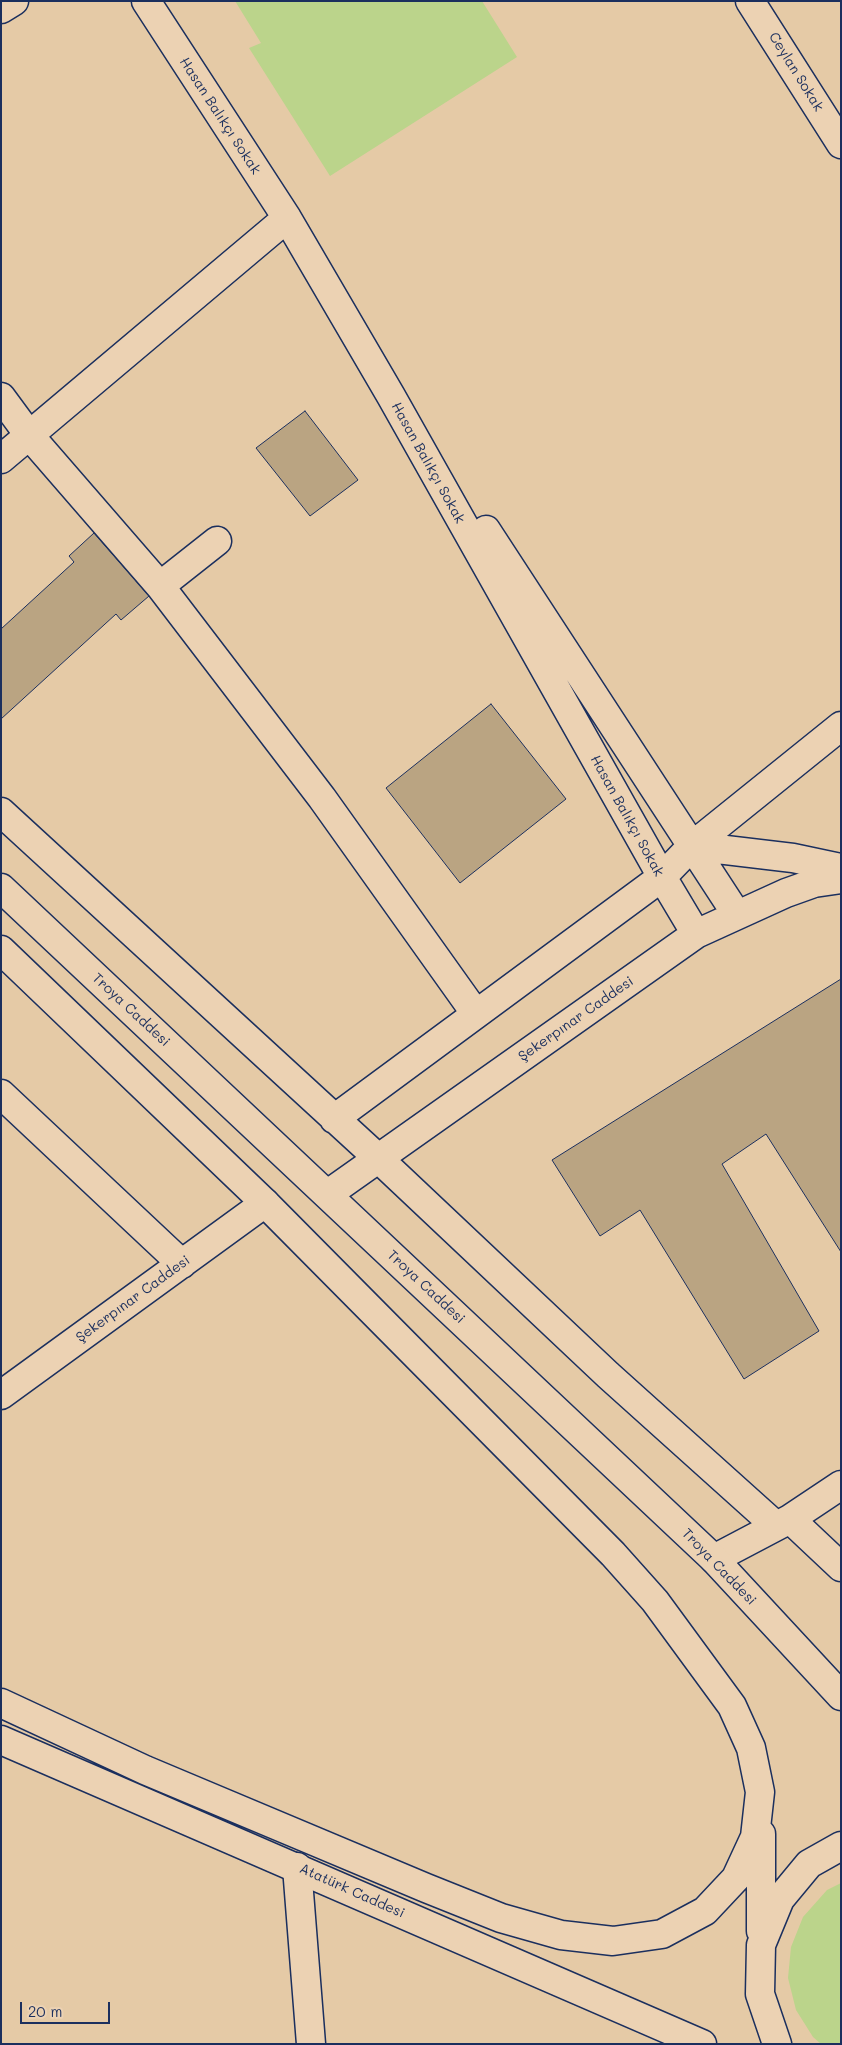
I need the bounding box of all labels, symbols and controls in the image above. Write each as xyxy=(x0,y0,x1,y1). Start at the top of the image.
street label: Ceylan Sokak xyxy=(765,29,827,115)
street label: Hasan Balıkçı Sokak xyxy=(176,54,264,178)
street label: Hasan Balıkçı Sokak xyxy=(388,399,468,527)
street label: Hasan Balıkçı Sokak xyxy=(587,752,667,880)
street label: Troya Caddesi xyxy=(89,970,173,1050)
street label: Şekerpınar Caddesi xyxy=(515,973,637,1065)
street label: Troya Caddesi xyxy=(384,1247,468,1327)
street label: Şekerpınar Caddesi xyxy=(73,1252,193,1346)
street label: Troya Caddesi xyxy=(678,1525,760,1609)
street label: Atatürk Caddesi xyxy=(297,1860,407,1922)
scale bar xyxy=(22,1992,112,2024)
text: 20 m xyxy=(28,2001,62,2021)

